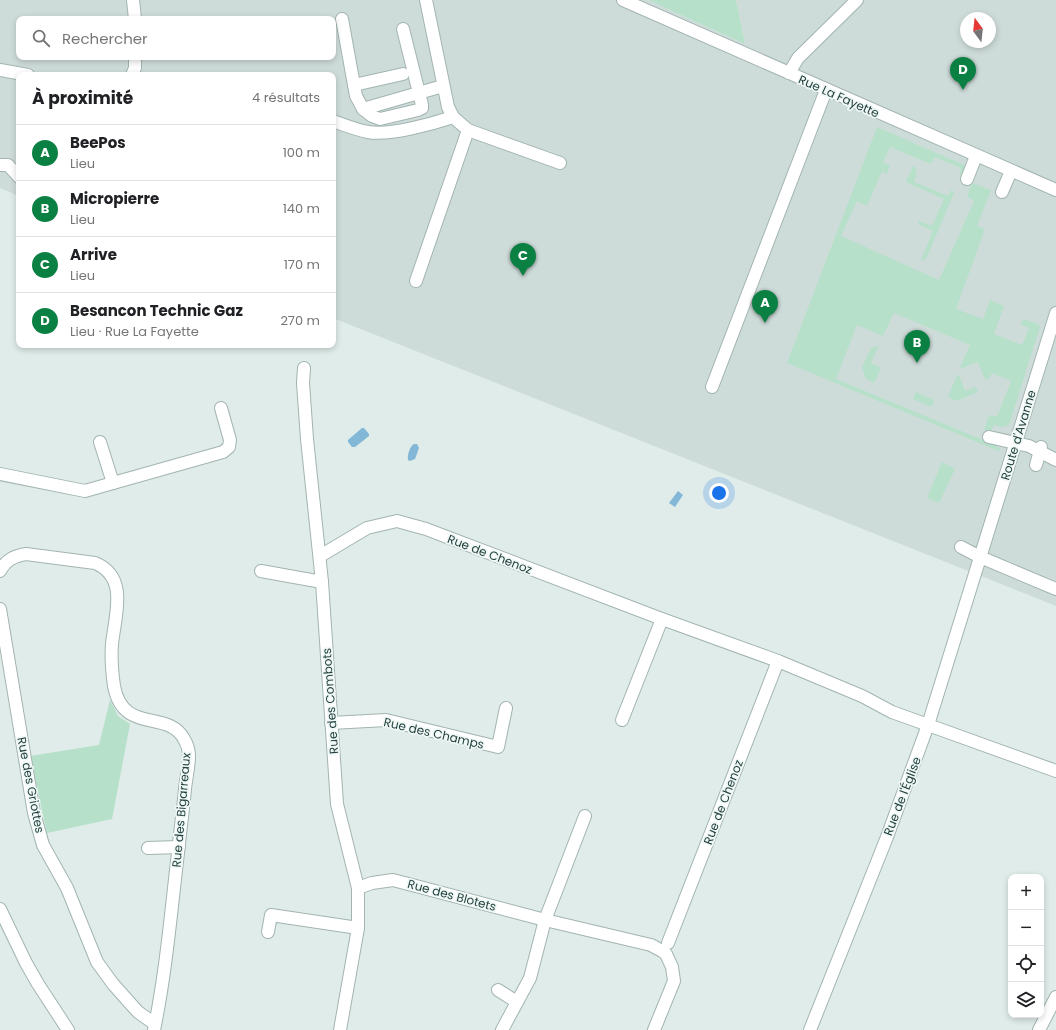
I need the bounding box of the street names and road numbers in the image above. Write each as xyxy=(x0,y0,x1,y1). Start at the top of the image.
street label: Rue La Fayette xyxy=(796,71,882,121)
street label: Route d'Avanne xyxy=(996,388,1040,482)
street label: Rue de Chenoz xyxy=(445,530,535,578)
street label: Rue des Combots xyxy=(318,647,342,755)
street label: Rue des Champs xyxy=(382,713,486,753)
street label: Rue des Griottes xyxy=(13,736,49,834)
street label: Rue des Bigarreaux xyxy=(168,752,195,868)
street label: Rue de l'Église xyxy=(879,754,925,838)
street label: Rue de Chenoz xyxy=(699,757,747,847)
street label: Rue des Blotets xyxy=(406,875,498,915)

